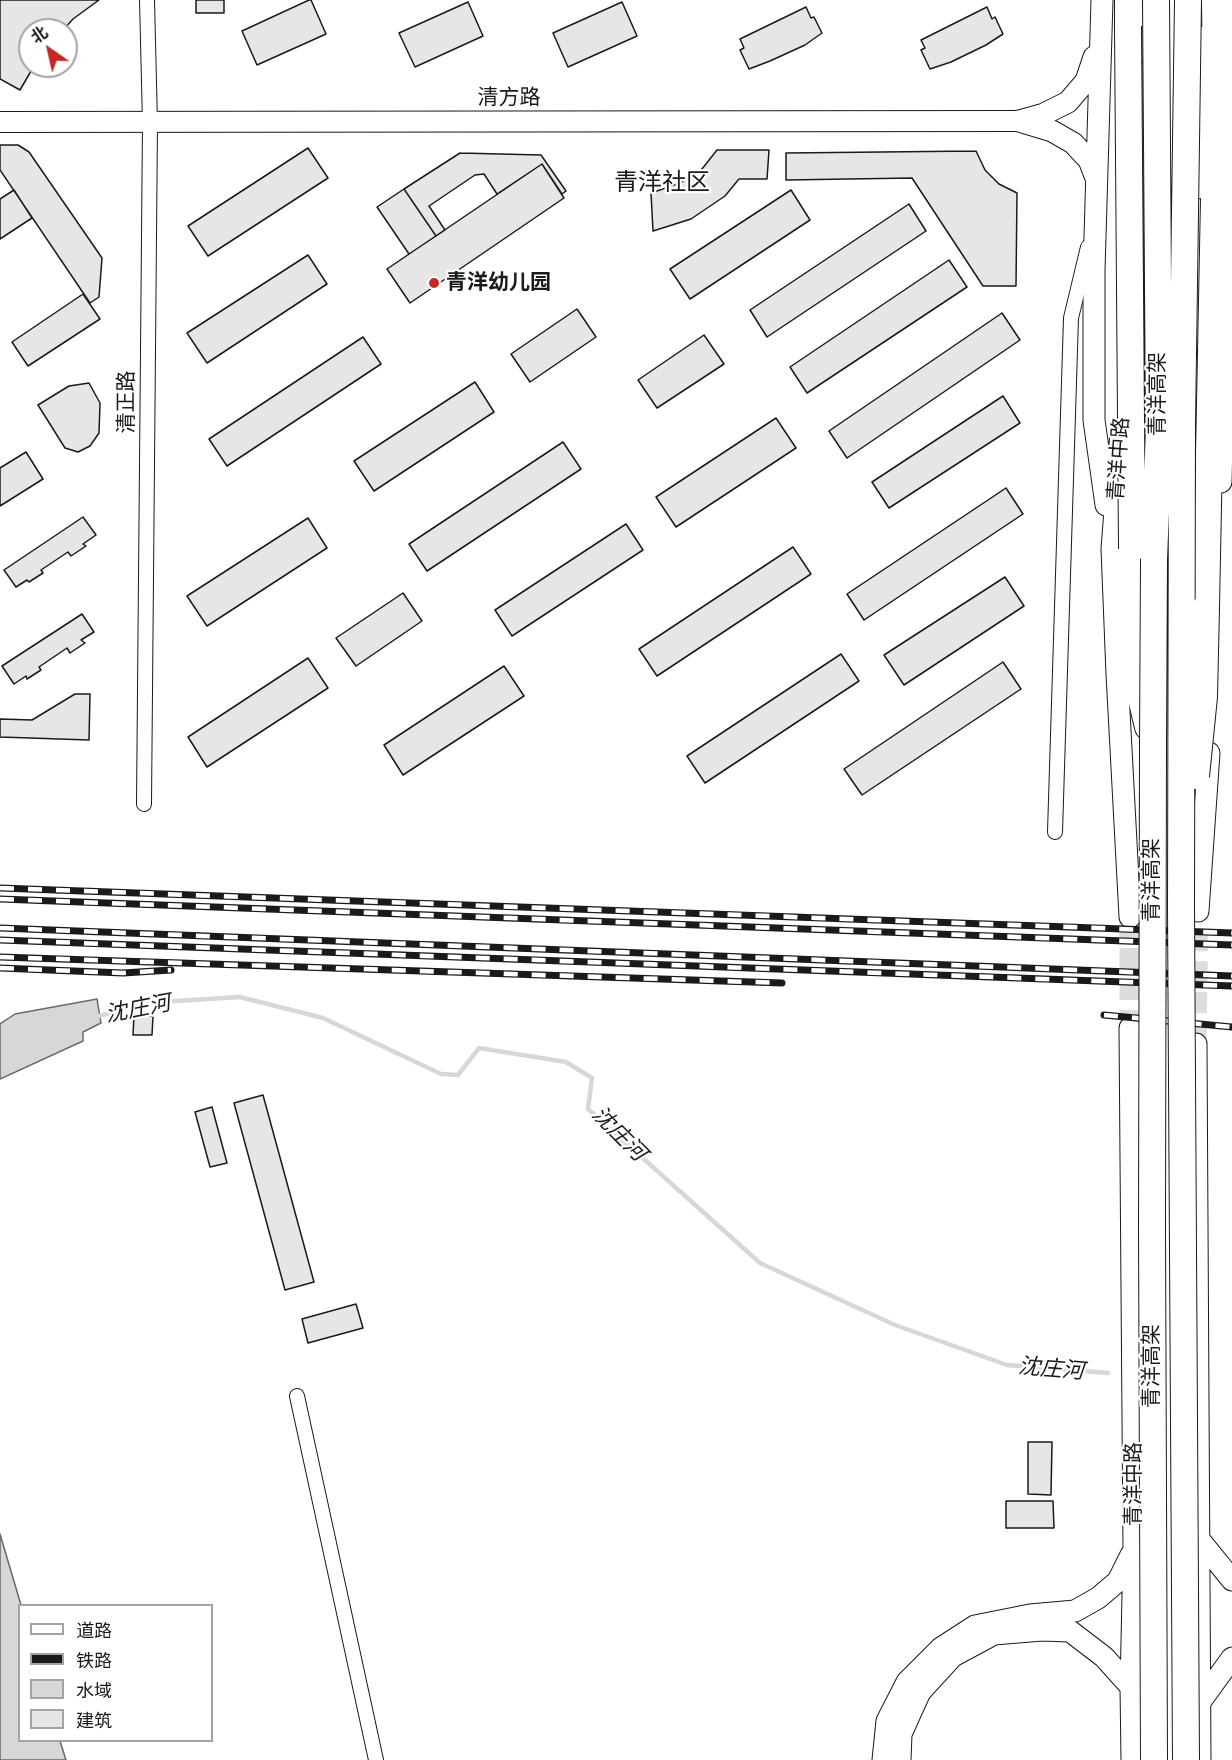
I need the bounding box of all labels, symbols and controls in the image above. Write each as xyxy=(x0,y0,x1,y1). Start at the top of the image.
north arrow xyxy=(18,18,78,78)
text: 北 xyxy=(27,22,51,48)
street label: 清方路 xyxy=(478,85,540,111)
district label: 青洋社区 xyxy=(614,169,710,197)
place label: 青洋幼儿园 xyxy=(446,270,551,296)
marker: 青洋幼儿园 xyxy=(427,276,441,290)
street label: 青洋高架 xyxy=(1145,352,1171,436)
street label: 清正路 xyxy=(114,371,140,433)
street label: 青洋中路 xyxy=(1104,416,1134,502)
street label: 青洋高架 xyxy=(1139,838,1165,922)
water label: 沈庄河 xyxy=(103,990,173,1028)
water label: 沈庄河 xyxy=(586,1101,652,1167)
street label: 青洋高架 xyxy=(1139,1324,1165,1408)
water label: 沈庄河 xyxy=(1017,1353,1085,1385)
street label: 青洋中路 xyxy=(1121,1442,1147,1526)
legend xyxy=(18,1604,213,1742)
text: 道路 xyxy=(76,1619,112,1642)
text: 铁路 xyxy=(76,1649,112,1672)
text: 水域 xyxy=(76,1679,112,1702)
text: 建筑 xyxy=(76,1709,112,1732)

